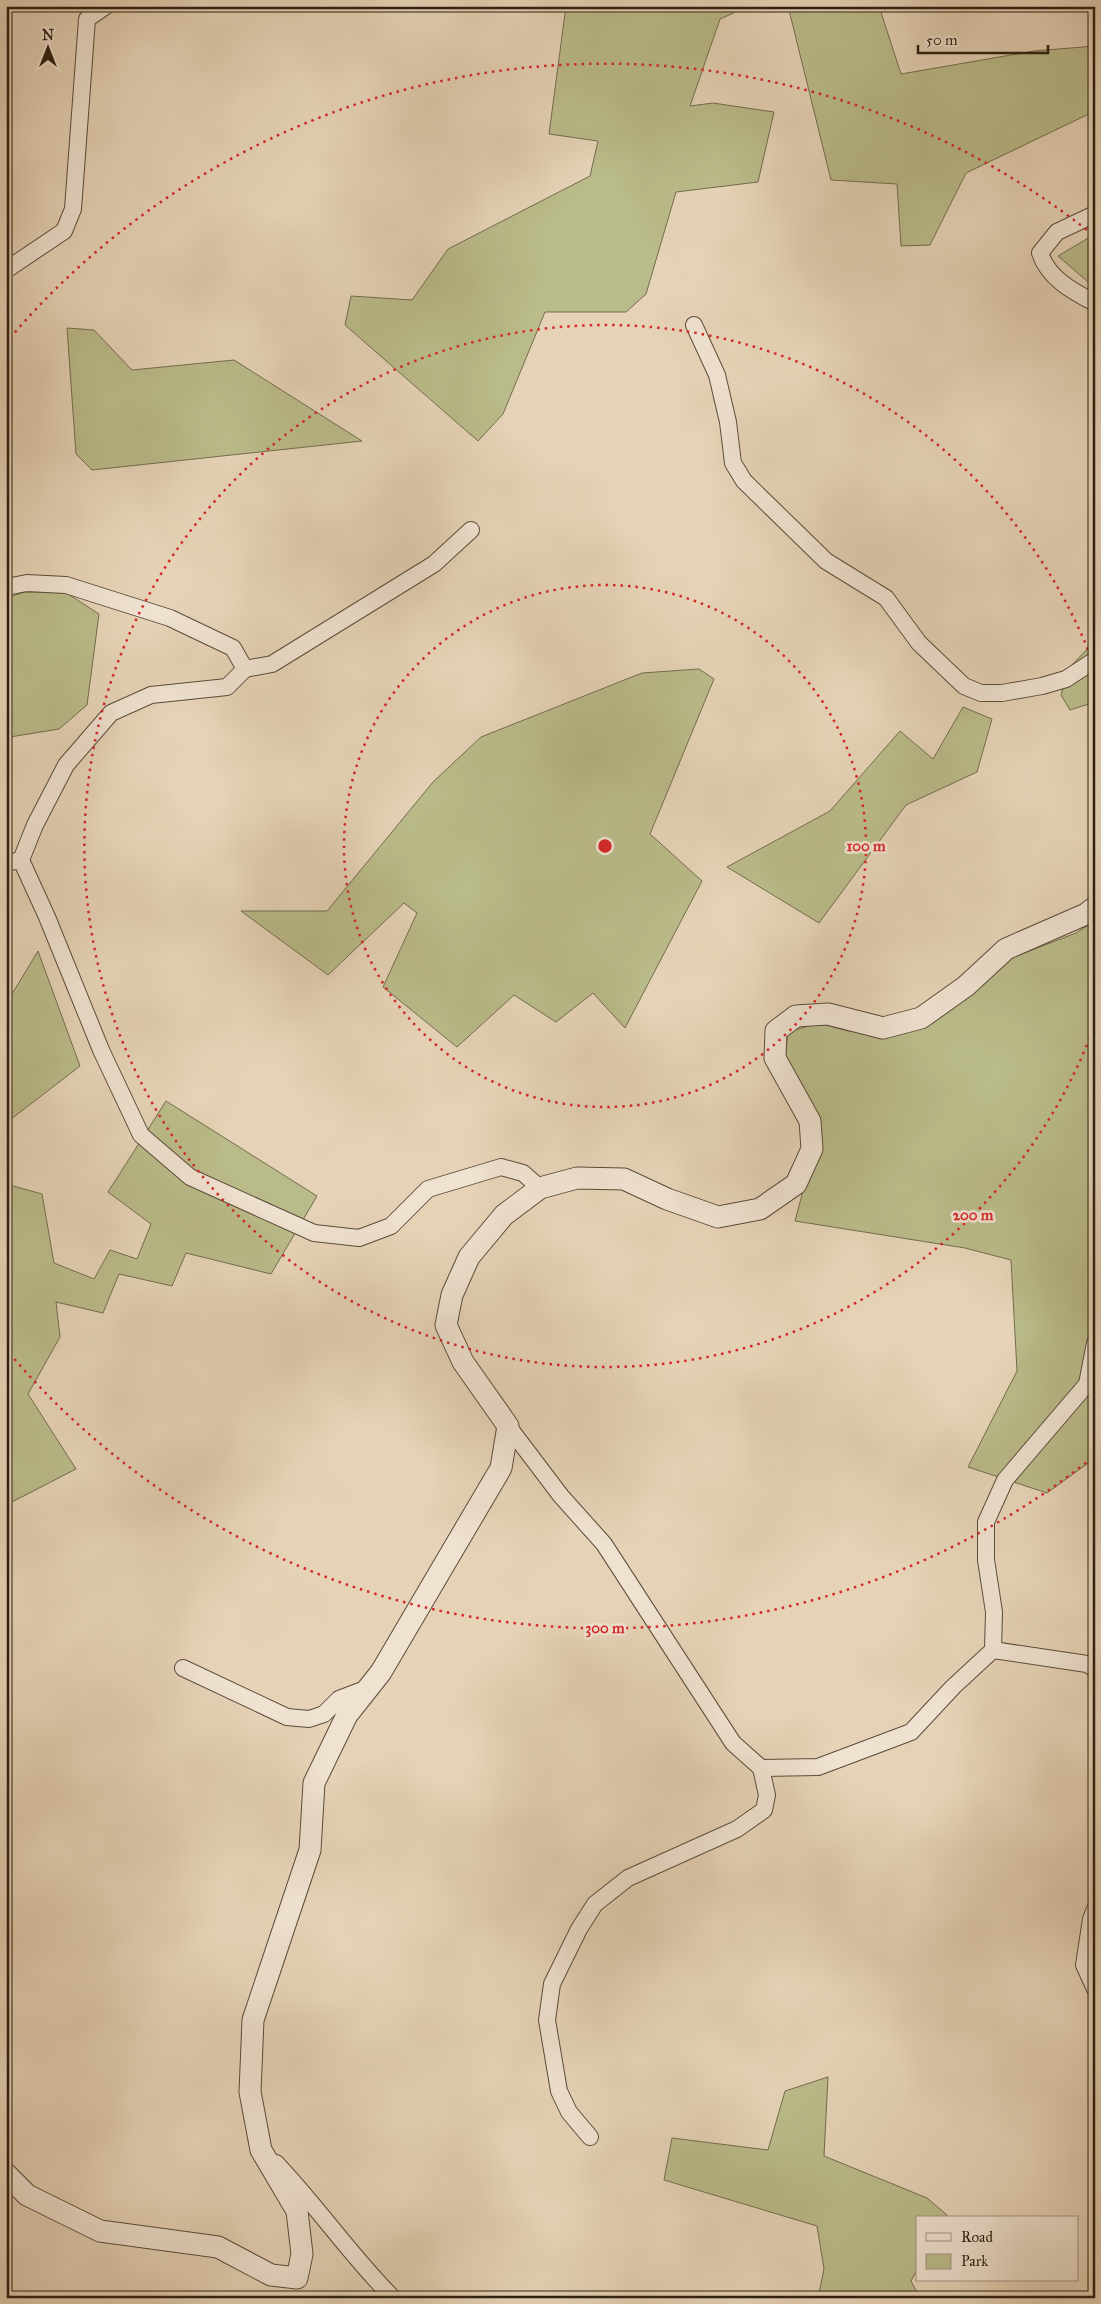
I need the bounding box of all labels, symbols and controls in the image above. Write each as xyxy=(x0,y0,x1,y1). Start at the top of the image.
north arrow xyxy=(22,22,72,72)
scale bar xyxy=(918,22,1048,54)
text: N xyxy=(42,27,54,44)
text: 50 m xyxy=(926,31,958,49)
centre of rings xyxy=(596,837,614,855)
text: 100 m xyxy=(846,837,886,855)
text: 200 m xyxy=(953,1206,994,1224)
text: 300 m xyxy=(585,1619,625,1638)
legend xyxy=(916,2216,1078,2282)
text: Road xyxy=(961,2228,993,2246)
text: Park xyxy=(961,2252,988,2270)

